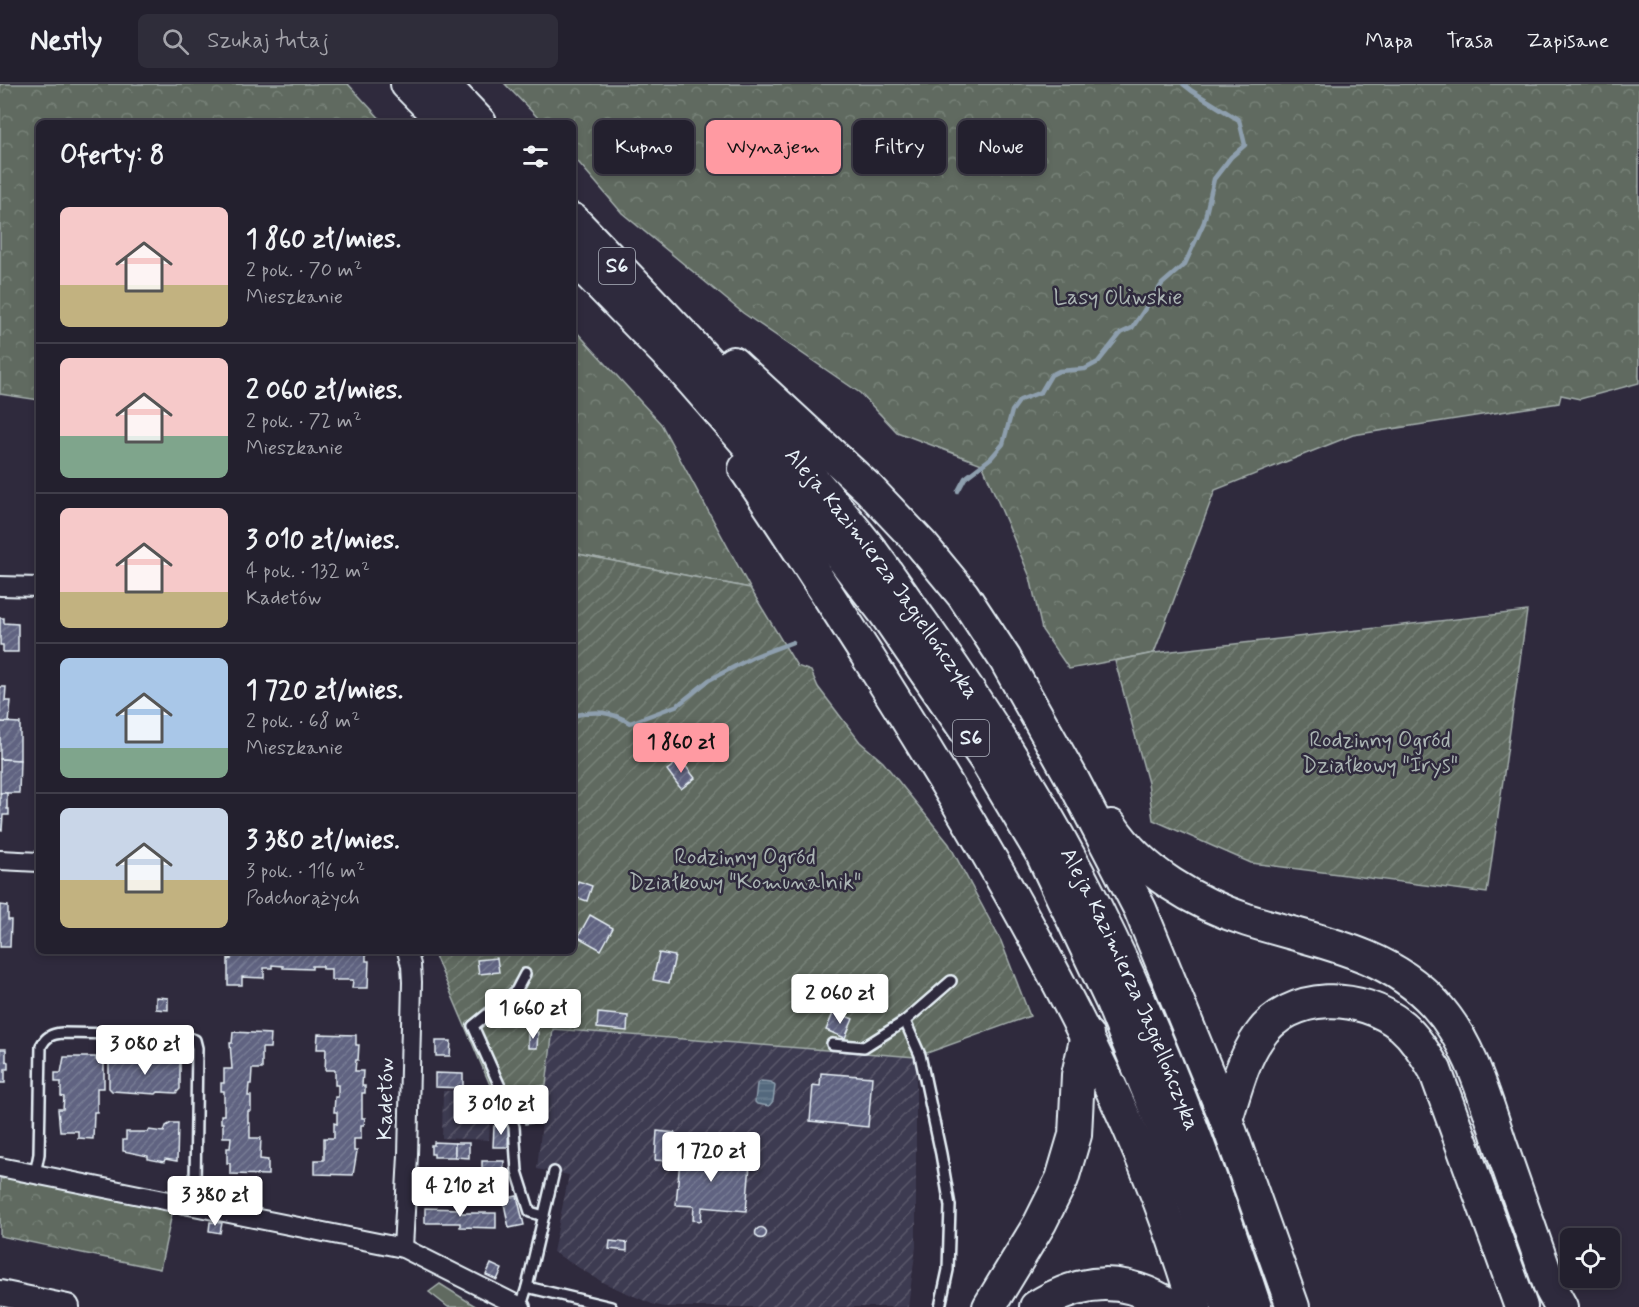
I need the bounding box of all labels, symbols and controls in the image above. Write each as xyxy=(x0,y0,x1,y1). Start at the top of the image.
search box xyxy=(138,14,558,68)
text: Nestly xyxy=(30,23,102,60)
icon: search xyxy=(159,25,192,58)
text: Szukaj tutaj xyxy=(207,27,329,55)
text: Mapa xyxy=(1365,27,1413,55)
text: Trasa xyxy=(1446,27,1494,55)
text: Zapisane xyxy=(1527,27,1609,55)
chip: Kupno xyxy=(594,120,694,174)
chip: Wynajem xyxy=(706,120,841,174)
chip: Filtry xyxy=(853,120,946,174)
chip: Nowe xyxy=(958,120,1045,174)
text: Oferty: 8 xyxy=(60,139,164,173)
icon: filters xyxy=(519,140,552,173)
text: 1 860 zł/mies. xyxy=(246,223,401,257)
icon: home xyxy=(108,231,180,303)
road number: S6 xyxy=(599,248,635,284)
text: 2 pok. · 70 m² xyxy=(246,257,362,284)
text: Mieszkanie xyxy=(246,284,343,311)
park label: Lasy Oliwskie xyxy=(1054,284,1182,312)
text: 2 060 zł/mies. xyxy=(246,374,403,408)
icon: home xyxy=(108,382,180,454)
text: 2 pok. · 72 m² xyxy=(246,408,362,435)
text: Mieszkanie xyxy=(246,435,343,462)
street label: Aleja Kazimierza Jagiellończyka xyxy=(778,442,985,705)
text: 3 010 zł/mies. xyxy=(246,524,400,558)
icon: home xyxy=(108,532,180,604)
text: 4 pok. · 132 m² xyxy=(246,558,370,585)
text: Kadetów xyxy=(246,585,321,612)
text: 1 720 zł/mies. xyxy=(246,674,403,708)
icon: home xyxy=(108,682,180,754)
text: 2 pok. · 68 m² xyxy=(246,708,360,735)
road number: S6 xyxy=(953,720,989,756)
pin: 1 860 zł xyxy=(619,723,743,774)
park label: Rodzinny Ogród Działkowy "Irys" xyxy=(1302,727,1458,780)
text: 1 860 zł xyxy=(647,729,715,756)
text: Mieszkanie xyxy=(246,735,343,762)
text: 3 380 zł/mies. xyxy=(246,824,400,858)
icon: home xyxy=(108,832,180,904)
street label: Aleja Kazimierza Jagiellończyka xyxy=(1053,843,1205,1135)
park label: Rodzinny Ogród Działkowy "Komunalnik" xyxy=(629,844,861,897)
text: 3 pok. · 116 m² xyxy=(246,858,365,885)
text: Podchorążych xyxy=(246,885,360,912)
pin: 2 060 zł xyxy=(778,974,902,1025)
text: 2 060 zł xyxy=(805,980,875,1007)
pin: 1 660 zł xyxy=(471,989,595,1040)
text: 1 660 zł xyxy=(499,995,567,1022)
pin: 3 080 zł xyxy=(83,1025,207,1076)
text: 3 080 zł xyxy=(110,1031,180,1058)
street label: Kadetów xyxy=(371,1057,401,1141)
pin: 3 010 zł xyxy=(439,1085,563,1136)
text: 3 010 zł xyxy=(468,1091,534,1118)
pin: 1 720 zł xyxy=(649,1132,773,1183)
text: 1 720 zł xyxy=(676,1138,746,1165)
pin: 4 210 zł xyxy=(398,1167,522,1218)
text: 4 210 zł xyxy=(426,1173,494,1200)
pin: 3 380 zł xyxy=(153,1176,277,1227)
text: 3 380 zł xyxy=(182,1182,248,1209)
map controls xyxy=(1560,1228,1620,1288)
button: locate xyxy=(1560,1228,1620,1288)

